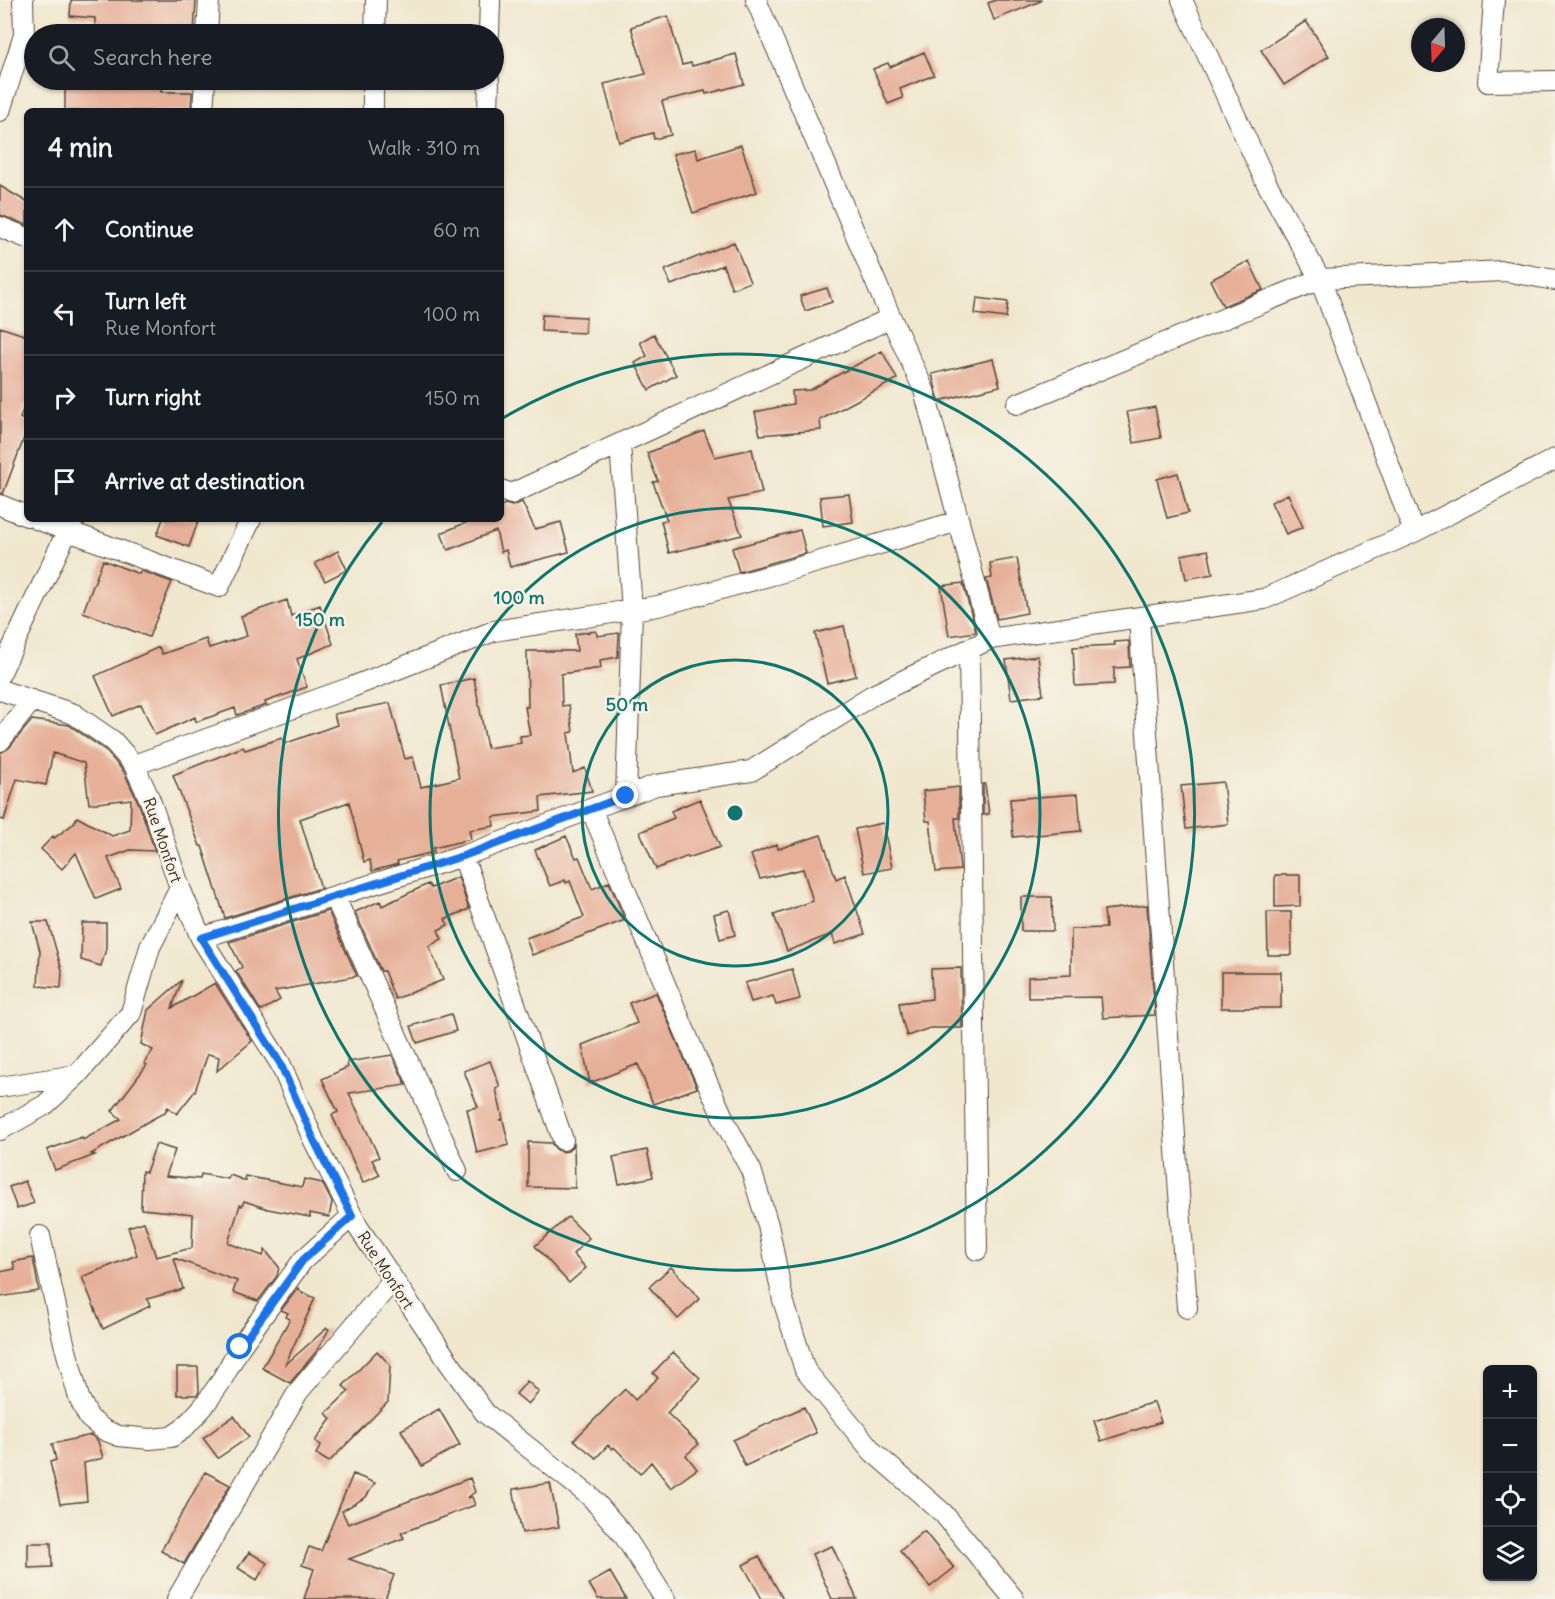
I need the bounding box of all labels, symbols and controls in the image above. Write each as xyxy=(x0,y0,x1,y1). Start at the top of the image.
north arrow xyxy=(1411,18,1465,72)
search box xyxy=(24,24,504,90)
icon: search xyxy=(45,41,78,74)
text: Search here xyxy=(93,43,212,71)
text: 4 min xyxy=(48,131,113,164)
text: Walk · 310 m xyxy=(368,135,480,160)
icon: ahead xyxy=(48,213,81,246)
text: Continue xyxy=(105,215,194,243)
text: 60 m xyxy=(433,217,480,242)
text: Turn left xyxy=(105,287,186,315)
icon: left xyxy=(48,297,81,330)
text: 100 m xyxy=(423,301,480,326)
text: Rue Monfort xyxy=(105,315,216,340)
icon: right xyxy=(48,381,81,414)
text: Turn right xyxy=(105,383,201,411)
text: 150 m xyxy=(425,385,480,410)
icon: arrive xyxy=(48,465,81,498)
text: Arrive at destination xyxy=(105,467,305,495)
text: 100 m xyxy=(494,586,545,609)
text: 150 m xyxy=(295,608,345,631)
text: 50 m xyxy=(606,693,648,716)
route end xyxy=(612,782,638,808)
street label: Rue Monfort xyxy=(139,795,187,886)
centre of rings xyxy=(725,803,745,823)
street label: Rue Monfort xyxy=(353,1227,419,1313)
route start xyxy=(226,1333,252,1359)
map controls xyxy=(1483,1365,1537,1581)
button: + xyxy=(1483,1365,1537,1419)
button: − xyxy=(1483,1419,1537,1473)
button: locate xyxy=(1483,1473,1537,1527)
button: layers xyxy=(1483,1527,1537,1581)

